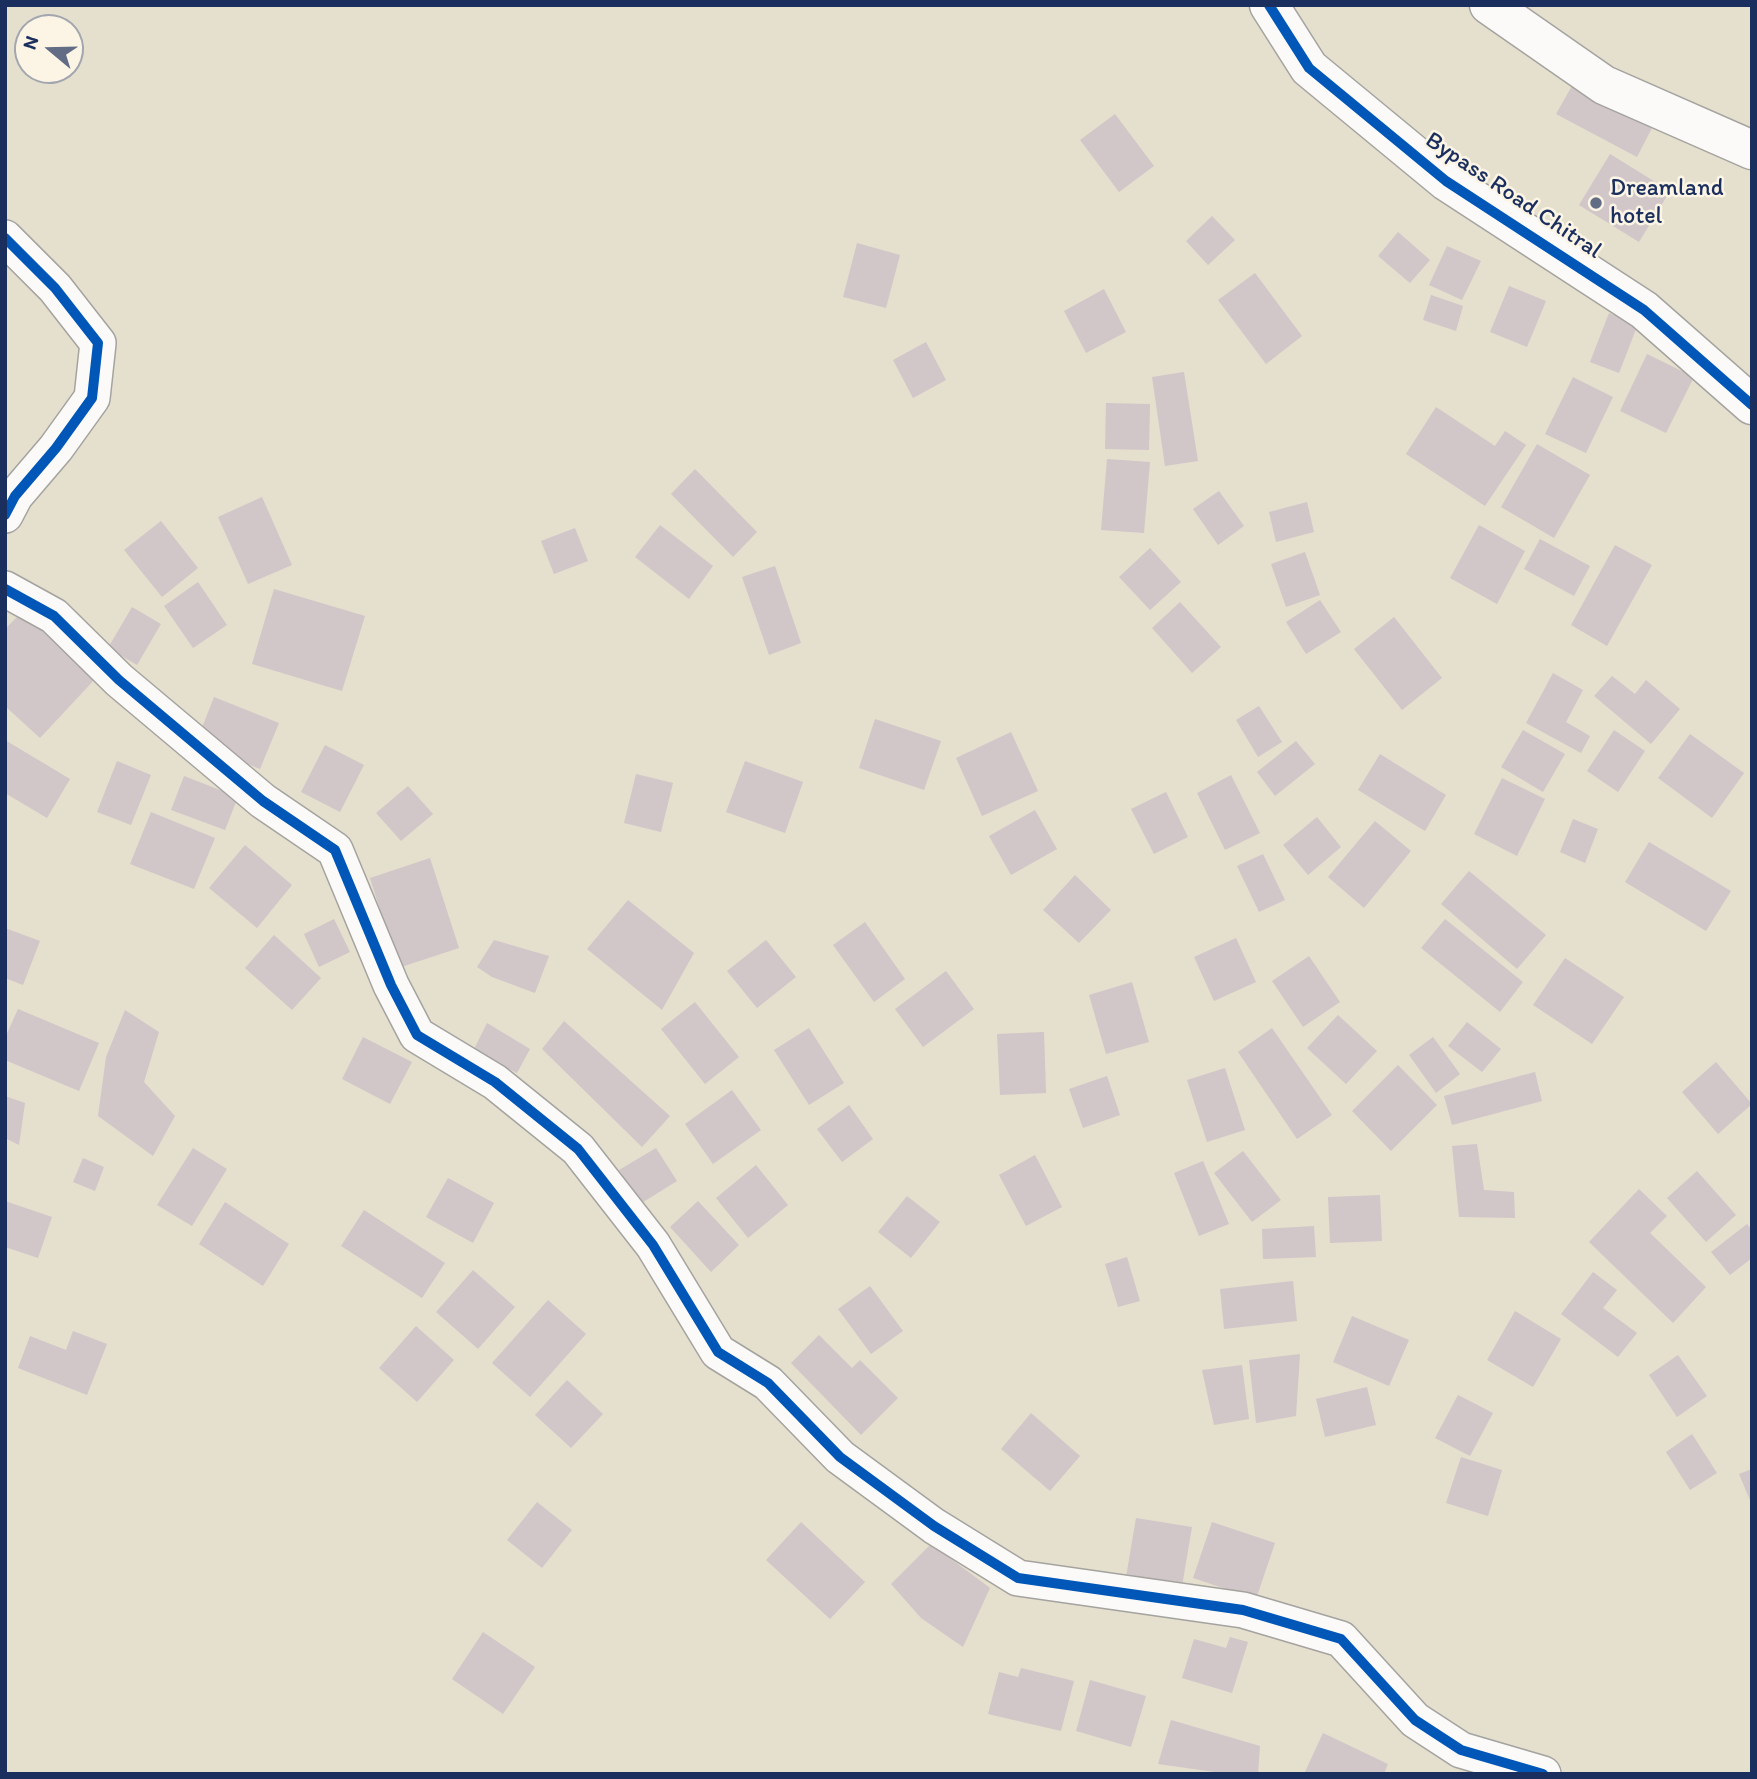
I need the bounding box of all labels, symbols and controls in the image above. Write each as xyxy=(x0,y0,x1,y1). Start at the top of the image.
north arrow xyxy=(14,14,84,84)
text: N xyxy=(18,33,44,52)
street label: Bypass Road Chitral xyxy=(1419,126,1607,266)
place label: Dreamland hotel xyxy=(1610,175,1724,231)
marker: Dreamland hotel xyxy=(1588,195,1604,211)

